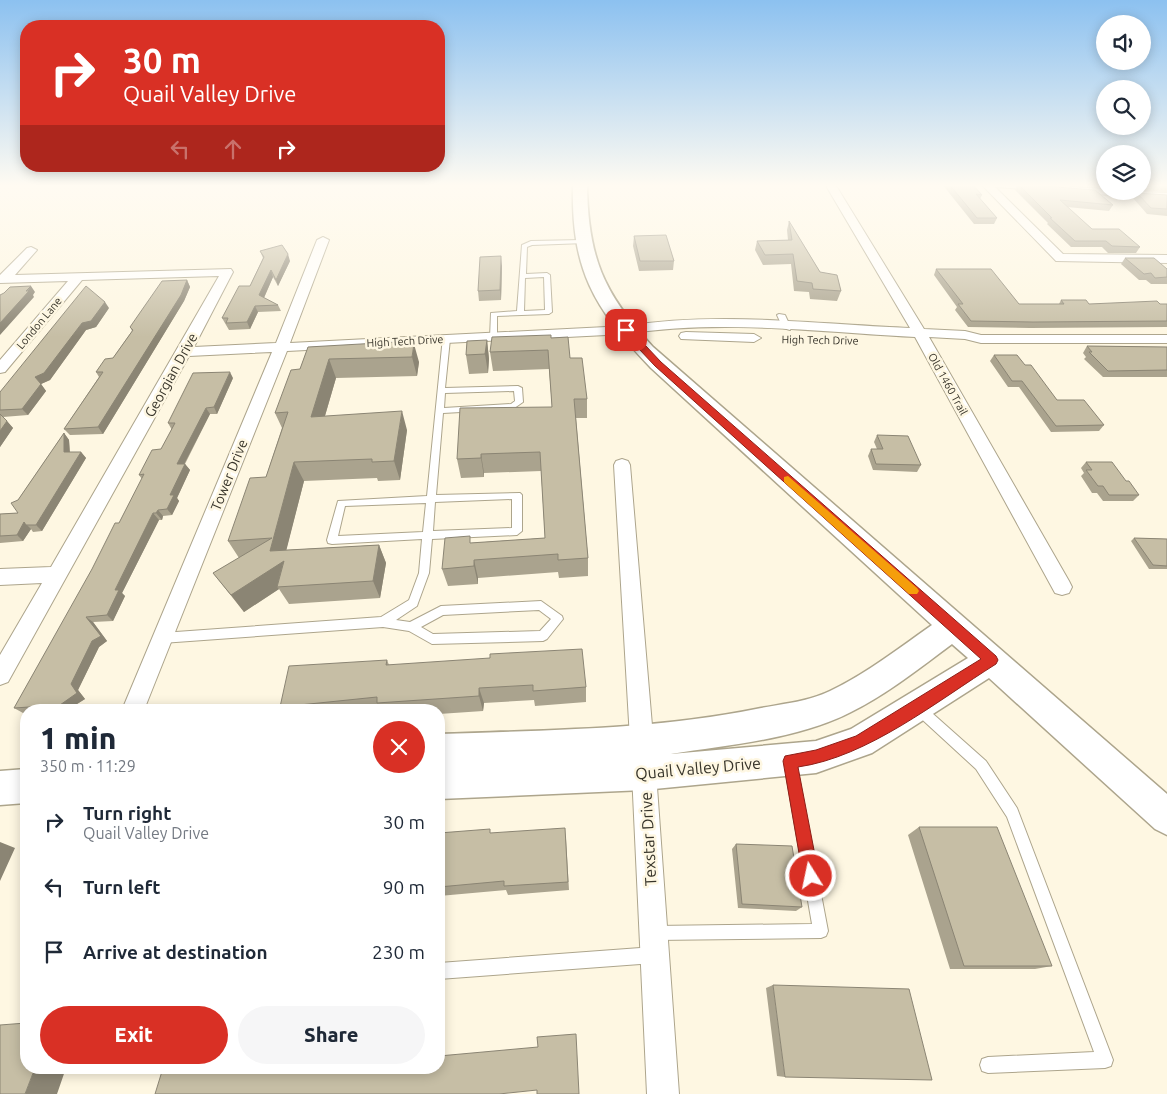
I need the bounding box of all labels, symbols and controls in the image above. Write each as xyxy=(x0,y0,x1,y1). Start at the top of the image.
map controls xyxy=(1096,15,1151,200)
button: sound xyxy=(1096,15,1151,70)
icon: right xyxy=(40,40,105,105)
text: 30 m xyxy=(123,40,201,80)
button: search xyxy=(1096,80,1151,135)
text: Quail Valley Drive xyxy=(123,81,296,106)
icon: left xyxy=(166,135,194,163)
icon: ahead xyxy=(219,135,247,163)
icon: right xyxy=(272,135,300,163)
button: layers xyxy=(1096,145,1151,200)
street label: London Lane xyxy=(14,295,64,351)
pin xyxy=(605,309,647,351)
icon: arrive xyxy=(612,316,640,344)
street label: Georgian Drive xyxy=(141,330,201,420)
street label: High Tech Drive xyxy=(366,333,444,349)
street label: High Tech Drive xyxy=(781,333,859,347)
street label: Old 1460 Trail xyxy=(926,351,970,417)
street label: Tower Drive xyxy=(207,437,251,513)
text: 1 min xyxy=(40,721,116,755)
button: close xyxy=(373,721,425,773)
street label: Quail Valley Drive xyxy=(634,754,762,782)
text: 350 m · 11:29 xyxy=(40,757,136,775)
street label: Texstar Drive xyxy=(637,792,659,886)
text: Turn right xyxy=(83,802,171,824)
icon: right xyxy=(40,808,68,836)
text: 30 m xyxy=(383,811,425,833)
text: Quail Valley Drive xyxy=(83,824,209,842)
position arrow xyxy=(784,849,836,901)
icon: left xyxy=(40,873,68,901)
text: Turn left xyxy=(83,876,161,898)
text: 90 m xyxy=(383,876,425,898)
icon: arrive xyxy=(40,938,68,966)
text: Arrive at destination xyxy=(83,941,268,963)
text: 230 m xyxy=(372,941,425,963)
button: Exit xyxy=(40,1006,228,1064)
button: Share xyxy=(238,1006,425,1064)

